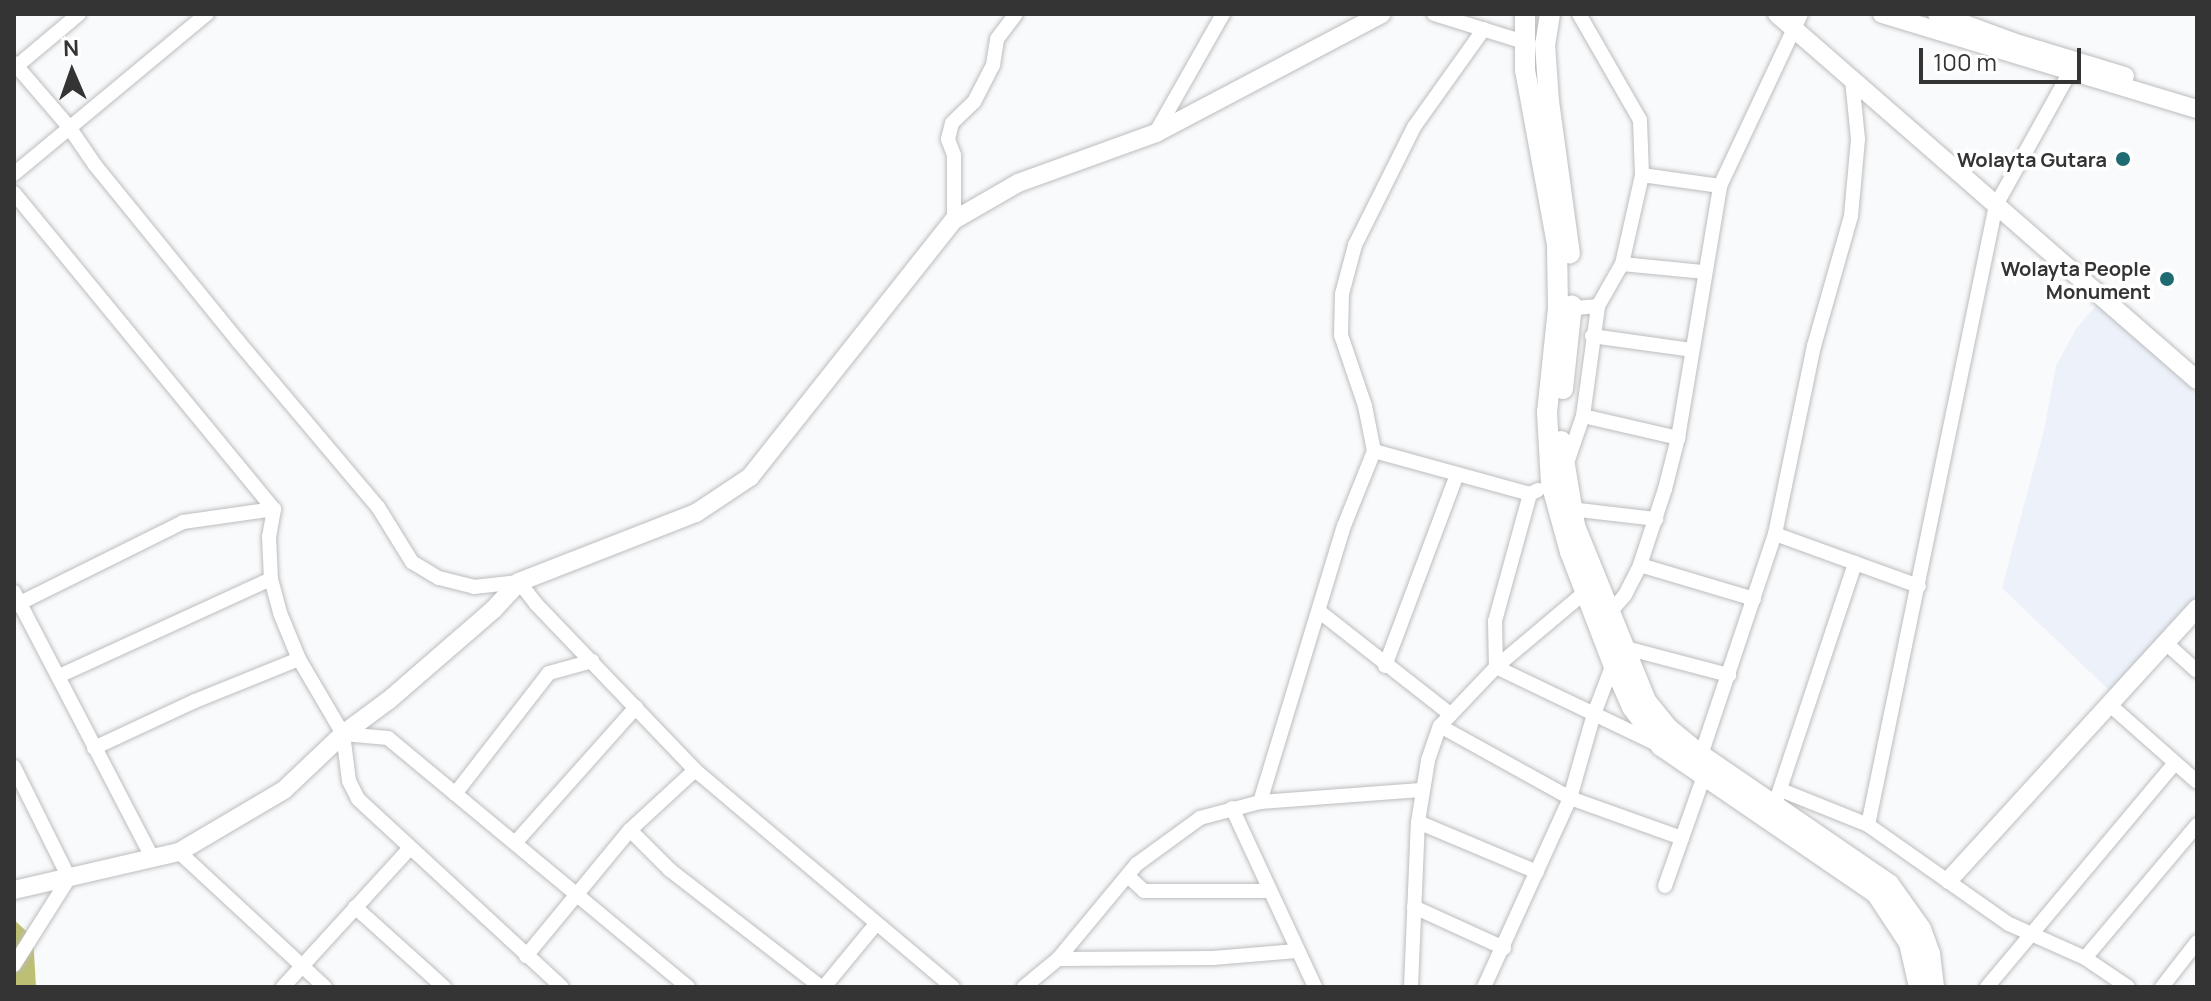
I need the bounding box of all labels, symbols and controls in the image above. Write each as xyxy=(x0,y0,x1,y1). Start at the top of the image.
north arrow xyxy=(32,32,112,112)
scale bar xyxy=(1923,32,2085,82)
text: N xyxy=(63,33,80,63)
text: 100 m xyxy=(1933,45,1997,78)
place label: Wolayta Gutara xyxy=(1957,147,2107,171)
marker: Wolayta Gutara xyxy=(2114,150,2132,168)
place label: Wolayta People Monument xyxy=(2001,256,2151,303)
marker: Wolayta People Monument xyxy=(2158,270,2176,288)

